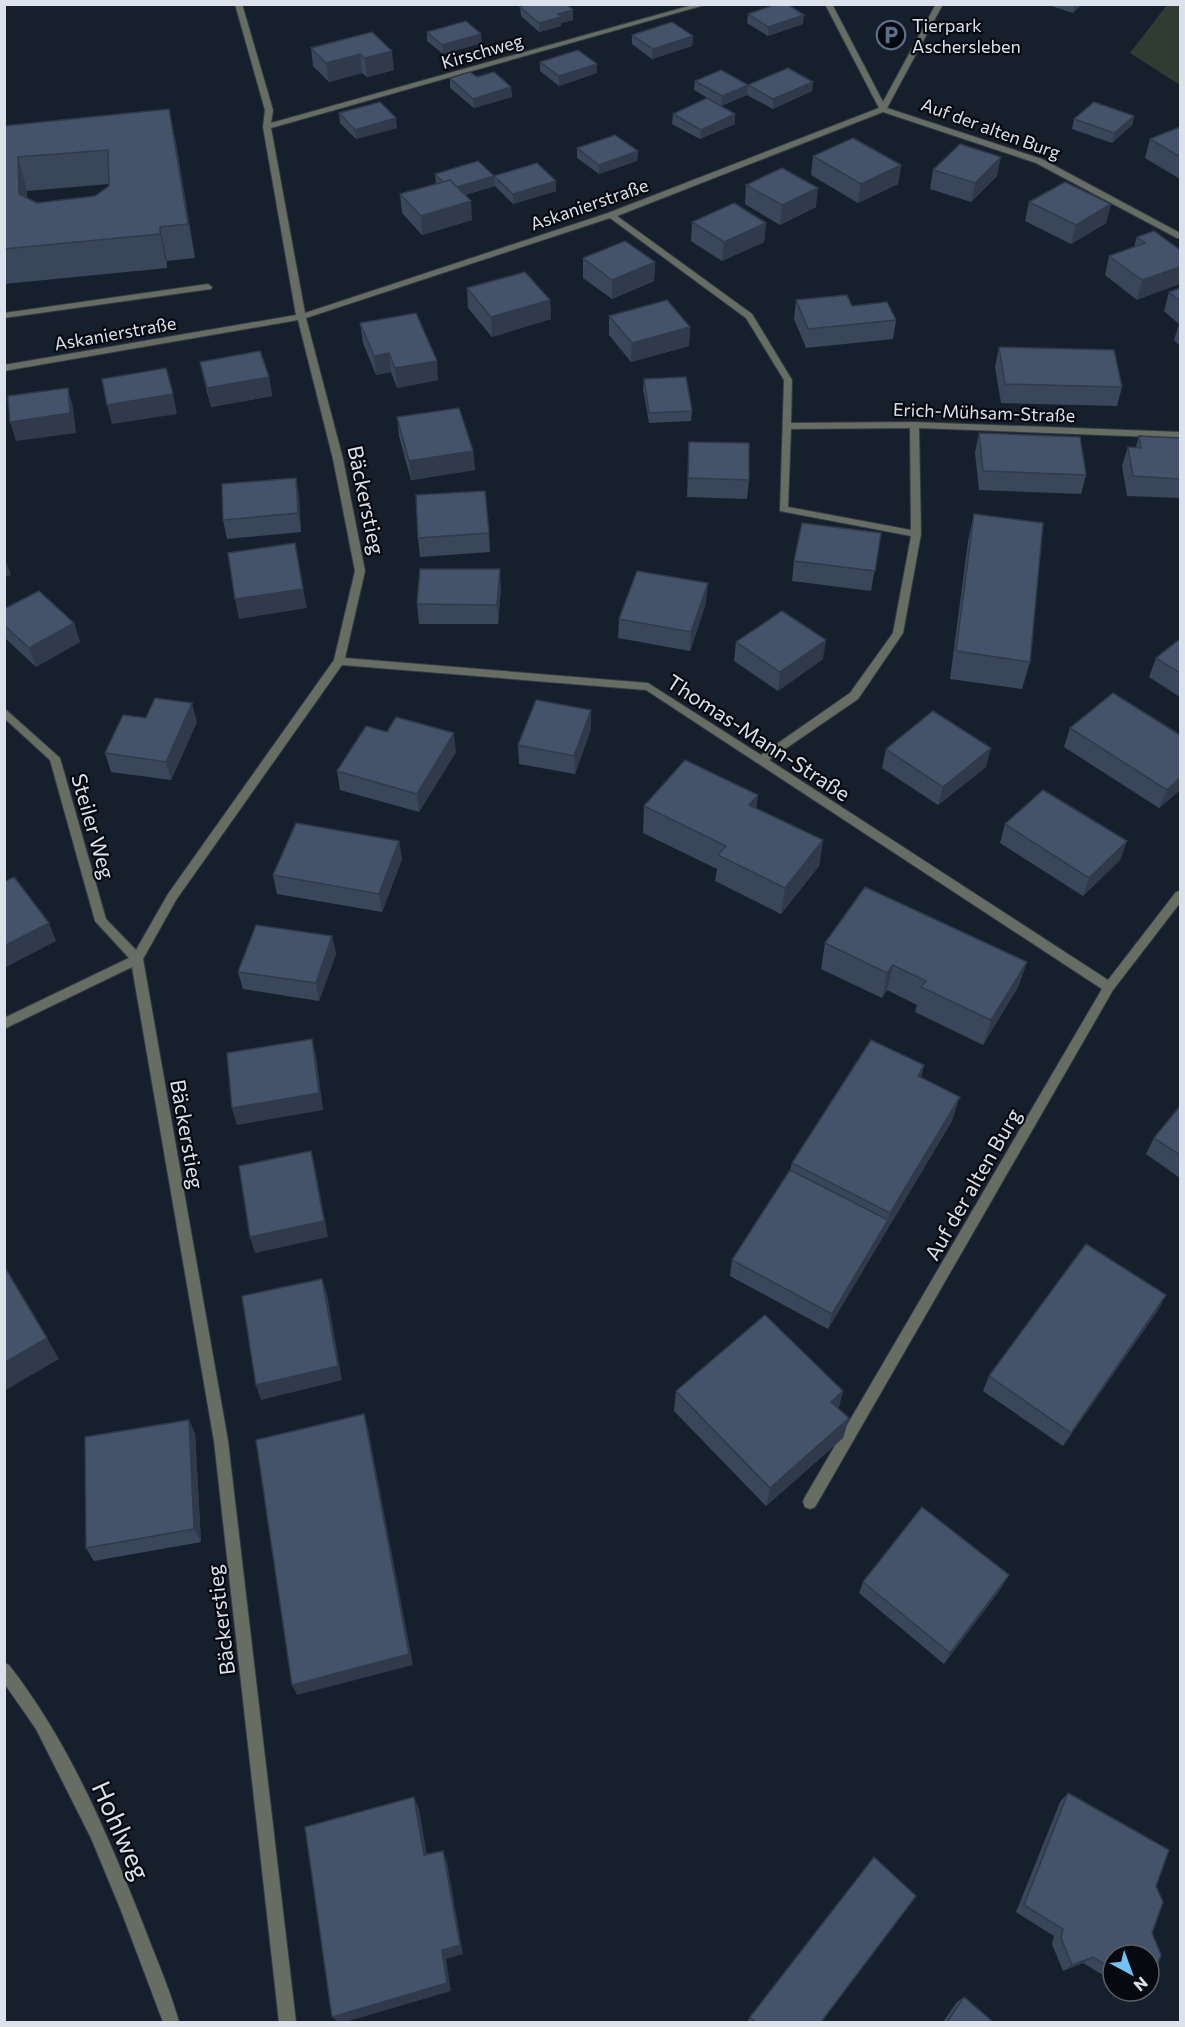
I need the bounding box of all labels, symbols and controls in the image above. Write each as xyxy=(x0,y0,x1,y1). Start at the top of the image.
place label: Tierpark Aschersleben xyxy=(912,14,1021,57)
parking icon: Tierpark Aschersleben xyxy=(875,19,907,51)
street label: Kirschweg xyxy=(439,29,526,73)
street label: Auf der alten Burg xyxy=(918,93,1064,163)
street label: Askanierstraße xyxy=(527,174,651,234)
street label: Askanierstraße xyxy=(52,311,178,355)
street label: Erich-Mühsam-Straße xyxy=(893,398,1075,426)
street label: Bäckerstieg xyxy=(343,443,391,557)
street label: Thomas-Mann-Straße xyxy=(663,668,855,806)
street label: Steiler Weg xyxy=(67,771,121,881)
street label: Bäckerstieg xyxy=(166,1077,210,1191)
street label: Auf der alten Burg xyxy=(918,1104,1026,1264)
street label: Bäckerstieg xyxy=(201,1563,239,1677)
street label: Hohlweg xyxy=(87,1776,157,1884)
north arrow xyxy=(1101,1943,1161,2003)
text: N xyxy=(1130,1974,1152,1996)

